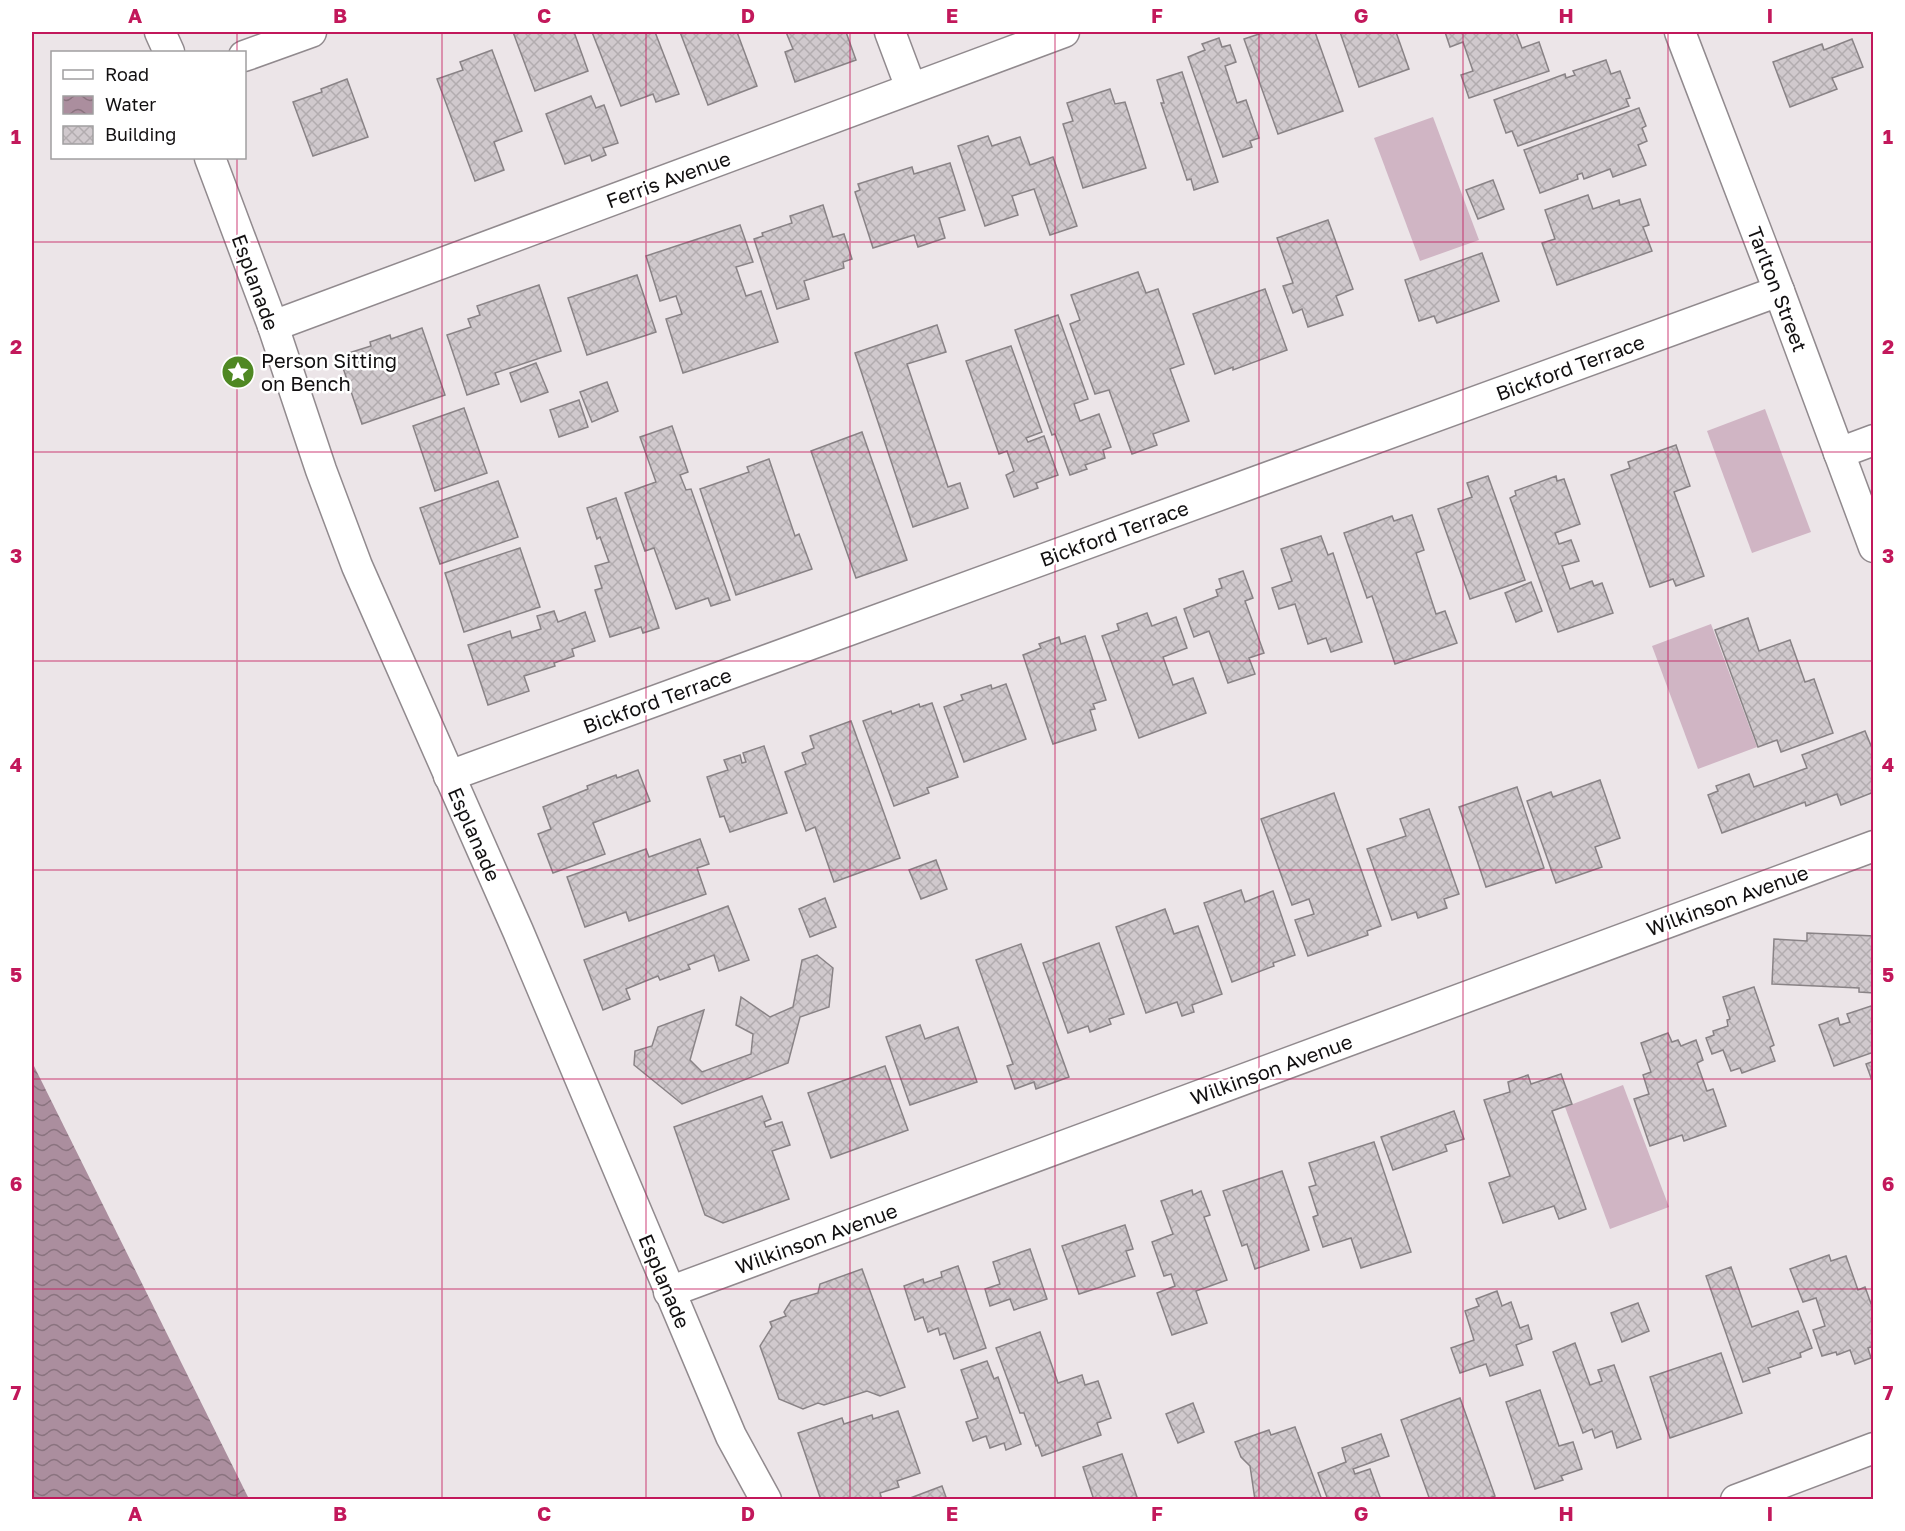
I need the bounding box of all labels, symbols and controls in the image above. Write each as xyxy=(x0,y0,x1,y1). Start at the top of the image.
text: A xyxy=(128,3,142,27)
text: B xyxy=(333,3,347,27)
text: C xyxy=(537,3,551,27)
text: D xyxy=(741,3,755,27)
text: E xyxy=(946,3,958,27)
text: F xyxy=(1151,3,1163,27)
text: G xyxy=(1354,3,1368,27)
text: H xyxy=(1558,3,1574,27)
text: I xyxy=(1767,3,1773,27)
legend xyxy=(51,51,246,159)
text: Road xyxy=(105,63,149,85)
text: Water xyxy=(105,93,156,115)
text: Building xyxy=(105,123,176,145)
text: 1 xyxy=(11,124,21,148)
text: 1 xyxy=(1883,124,1893,148)
street label: Ferris Avenue xyxy=(603,145,733,213)
street label: Tarlton Street xyxy=(1743,223,1813,355)
street label: Esplanade xyxy=(228,231,284,333)
street label: Bickford Terrace xyxy=(1492,329,1648,405)
text: 2 xyxy=(10,334,22,358)
text: 2 xyxy=(1882,334,1894,358)
place label: Person Sitting on Bench xyxy=(261,348,397,395)
place icon: Person Sitting on Bench xyxy=(220,354,256,390)
street label: Bickford Terrace xyxy=(1036,495,1192,571)
text: 3 xyxy=(10,543,22,567)
text: 3 xyxy=(1882,543,1894,567)
street label: Bickford Terrace xyxy=(579,662,735,738)
text: 4 xyxy=(10,752,22,776)
text: 4 xyxy=(1882,752,1894,776)
street label: Esplanade xyxy=(444,783,506,885)
street label: Wilkinson Avenue xyxy=(1643,860,1811,940)
text: 5 xyxy=(10,962,22,986)
text: 5 xyxy=(1882,962,1894,986)
street label: Wilkinson Avenue xyxy=(1187,1029,1355,1109)
text: 6 xyxy=(10,1171,22,1195)
text: 6 xyxy=(1882,1171,1894,1195)
street label: Wilkinson Avenue xyxy=(732,1198,900,1278)
street label: Esplanade xyxy=(634,1230,696,1332)
text: 7 xyxy=(11,1380,22,1404)
text: 7 xyxy=(1883,1380,1894,1404)
text: A xyxy=(128,1501,142,1525)
text: B xyxy=(333,1501,347,1525)
text: C xyxy=(537,1501,551,1525)
text: D xyxy=(741,1501,755,1525)
text: E xyxy=(946,1501,958,1525)
text: F xyxy=(1151,1501,1163,1525)
text: G xyxy=(1354,1501,1368,1525)
text: H xyxy=(1558,1501,1574,1525)
text: I xyxy=(1767,1501,1773,1525)

